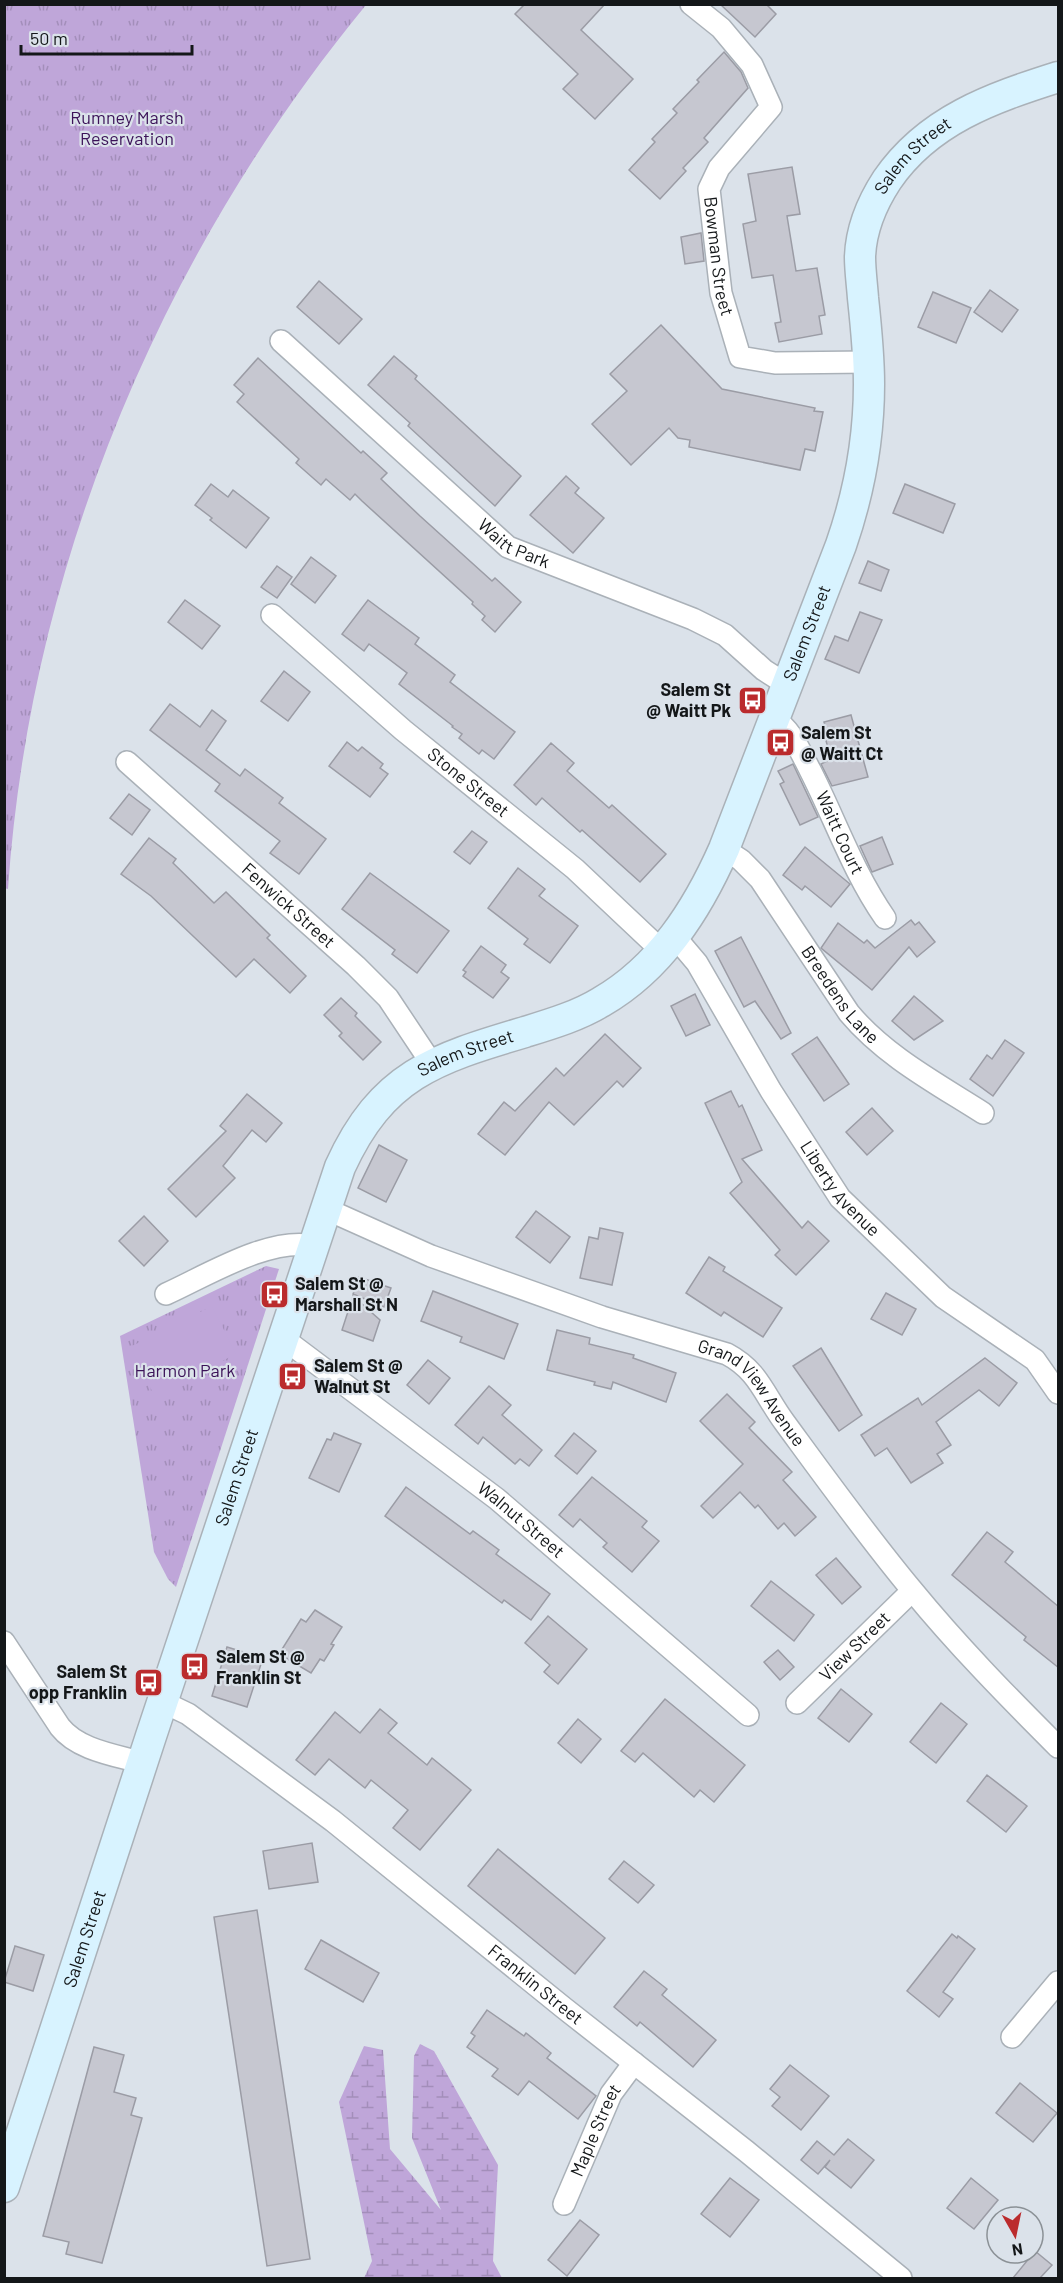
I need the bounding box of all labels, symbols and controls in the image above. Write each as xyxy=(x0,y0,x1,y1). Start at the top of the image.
scale bar xyxy=(21,18,192,56)
text: 50 m xyxy=(30,27,68,49)
park label: Rumney Marsh Reservation xyxy=(70,106,184,149)
street label: Salem Street xyxy=(869,111,955,198)
street label: Bowman Street xyxy=(700,195,739,318)
street label: Waitt Park xyxy=(474,513,553,572)
street label: Salem Street xyxy=(778,582,835,684)
place label: Salem St @ Waitt Pk xyxy=(646,678,731,721)
bus stop icon: Salem St @ Waitt Pk xyxy=(736,684,768,716)
place label: Salem St @ Waitt Ct xyxy=(801,721,883,764)
bus stop icon: Salem St @ Waitt Ct xyxy=(764,727,796,759)
street label: Stone Street xyxy=(423,742,514,821)
street label: Waitt Court xyxy=(812,787,869,878)
street label: Fenwick Street xyxy=(238,858,340,952)
street label: Breedens Lane xyxy=(797,941,884,1048)
street label: Salem Street xyxy=(413,1024,516,1081)
street label: Liberty Avenue xyxy=(796,1136,885,1241)
place label: Salem St @ Marshall St N xyxy=(295,1272,398,1315)
bus stop icon: Salem St @ Marshall St N xyxy=(258,1278,290,1310)
street label: Grand View Avenue xyxy=(695,1334,810,1450)
place label: Salem St @ Walnut St xyxy=(314,1354,403,1397)
park label: Harmon Park xyxy=(135,1359,235,1381)
bus stop icon: Salem St @ Walnut St xyxy=(277,1360,309,1392)
street label: Salem Street xyxy=(210,1425,262,1528)
street label: Walnut Street xyxy=(473,1476,569,1562)
street label: View Street xyxy=(814,1606,894,1685)
place label: Salem St @ Franklin St xyxy=(216,1645,305,1688)
bus stop icon: Salem St @ Franklin St xyxy=(179,1651,211,1683)
place label: Salem St opp Franklin xyxy=(29,1660,127,1703)
bus stop icon: Salem St opp Franklin xyxy=(132,1666,164,1698)
street label: Salem Street xyxy=(58,1887,110,1990)
street label: Franklin Street xyxy=(484,1939,588,2029)
street label: Maple Street xyxy=(565,2079,625,2180)
north arrow xyxy=(985,2205,1045,2265)
text: N xyxy=(1011,2240,1024,2261)

